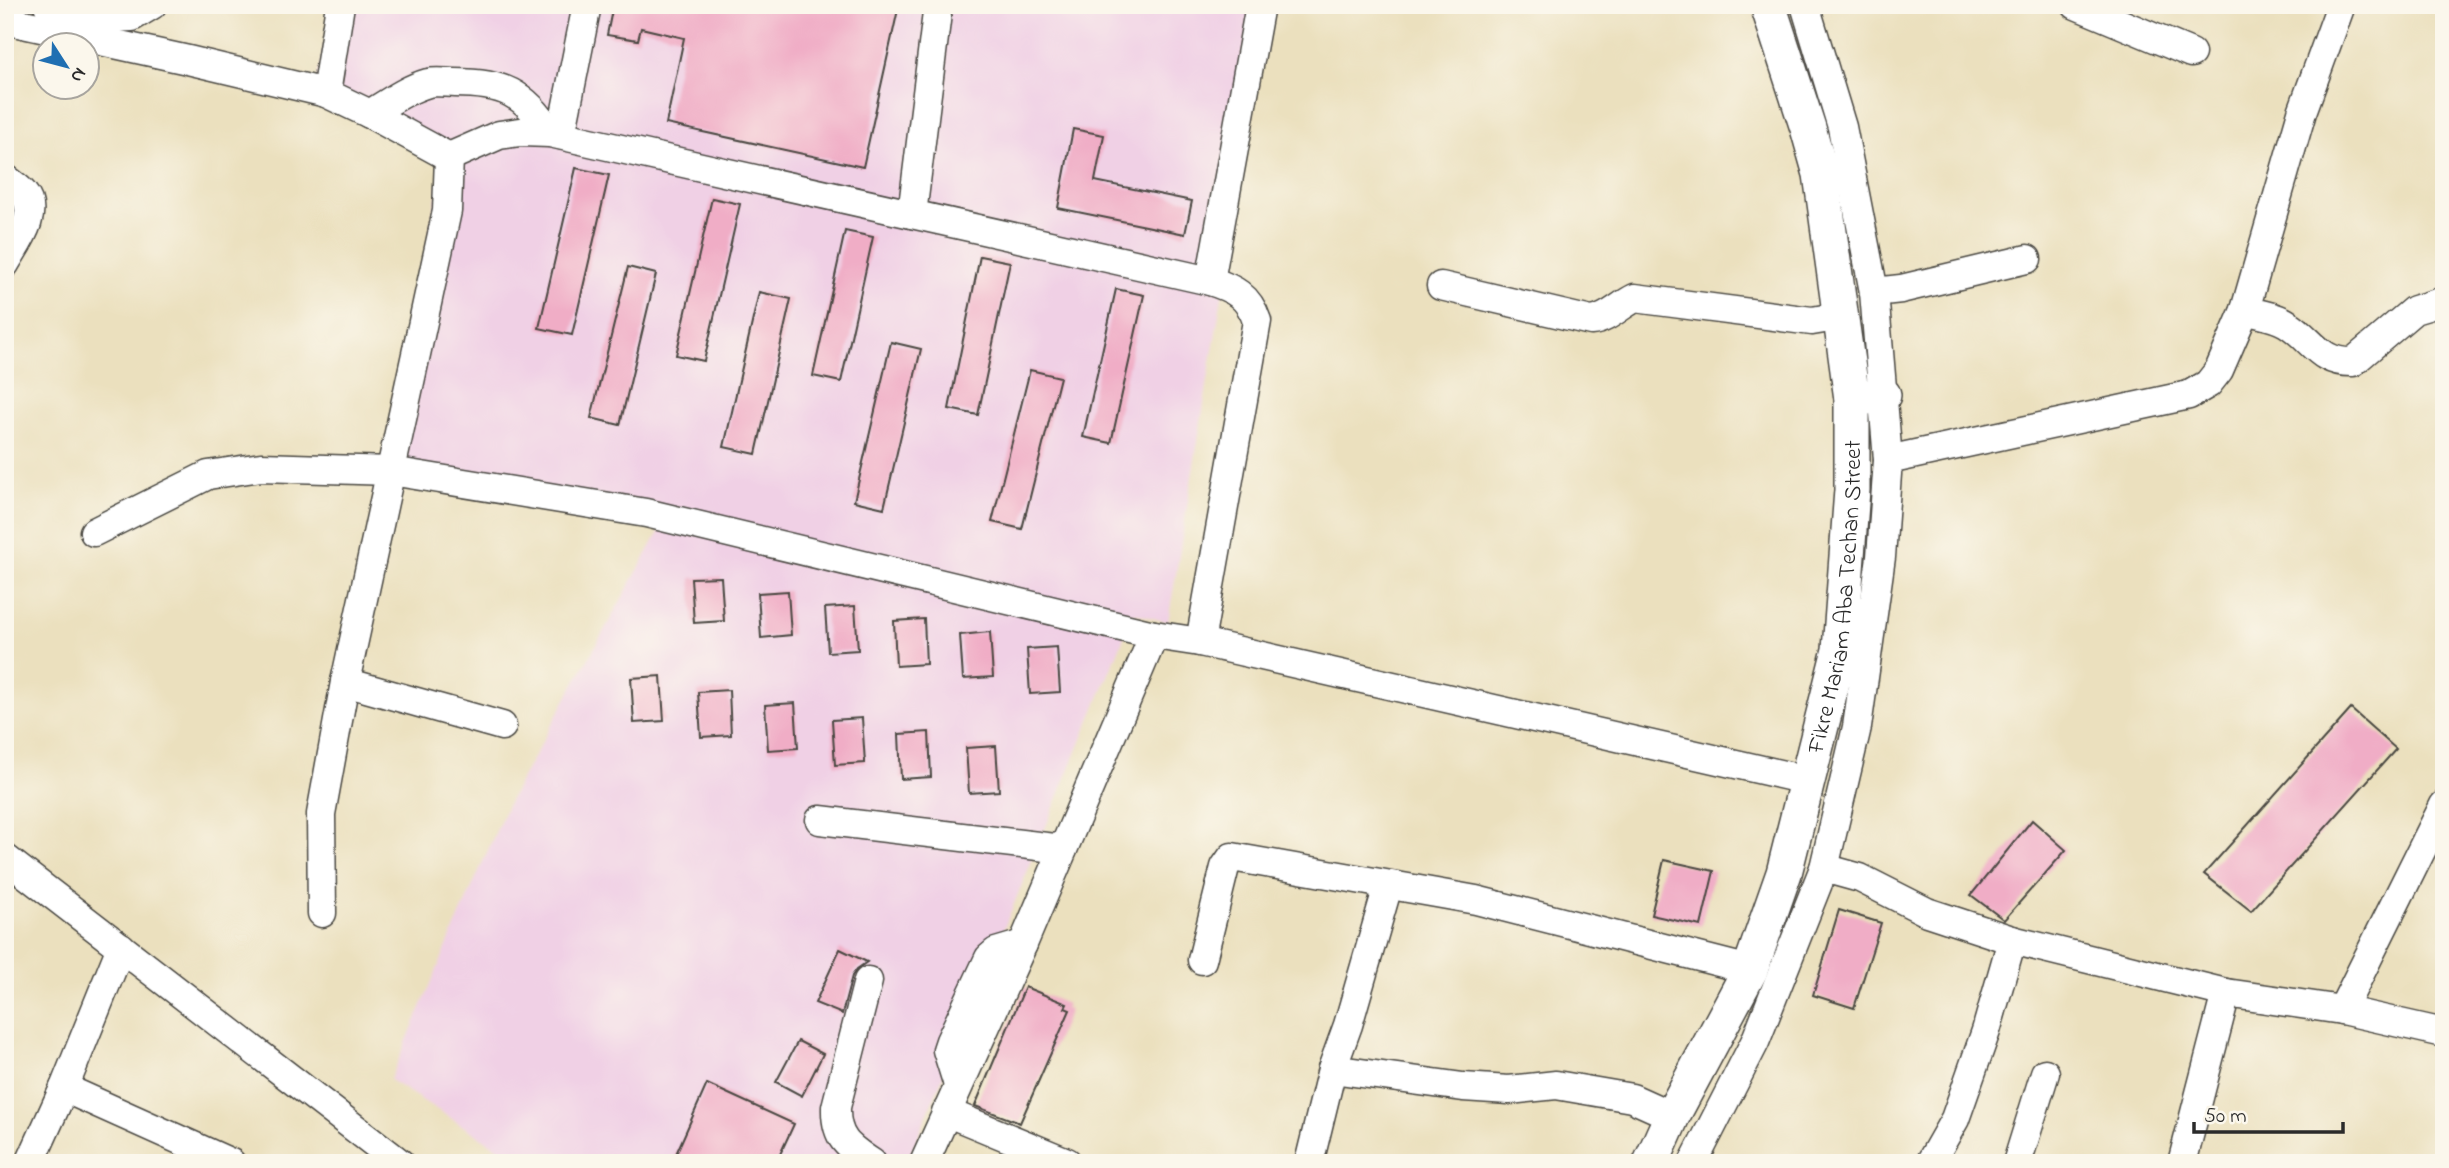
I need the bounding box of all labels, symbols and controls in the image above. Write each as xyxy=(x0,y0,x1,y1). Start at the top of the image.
north arrow xyxy=(32,32,102,102)
text: N xyxy=(63,61,92,88)
street label: Fikre Mariam Aba Techan Street xyxy=(1799,440,1872,758)
scale bar xyxy=(2194,1091,2342,1135)
text: 50 m xyxy=(2204,1102,2247,1132)

